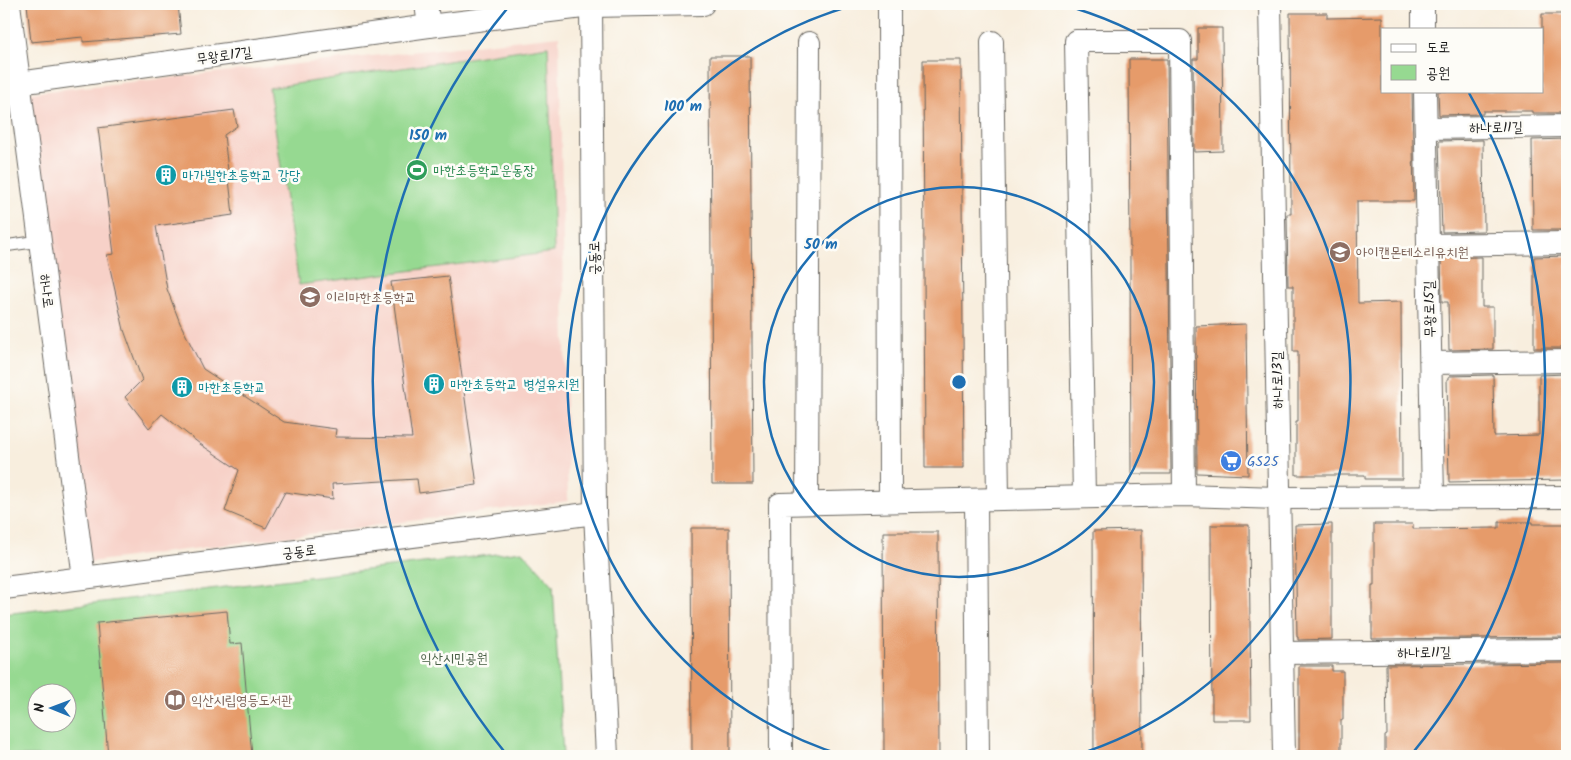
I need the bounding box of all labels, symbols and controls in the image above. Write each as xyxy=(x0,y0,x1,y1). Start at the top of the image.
legend xyxy=(1381,28,1544,92)
text: 도로 xyxy=(1426,36,1450,60)
street label: 무왕로17길 xyxy=(195,41,254,71)
text: 공원 xyxy=(1426,62,1450,86)
text: 100 m xyxy=(664,95,702,119)
street label: 하나로11길 xyxy=(1469,117,1524,139)
text: 150 m xyxy=(409,124,447,148)
sports icon: 마한초등학교운동장 xyxy=(405,158,429,182)
place label: 마한초등학교운동장 xyxy=(433,160,535,182)
building icon: 마가빌한초등학교 강당 xyxy=(154,163,178,187)
place label: 마가빌한초등학교 강당 xyxy=(182,165,301,187)
text: 50 m xyxy=(803,233,838,257)
school or university icon: 아이캔몬테소리유치원 xyxy=(1328,240,1352,264)
street label: 궁동로 xyxy=(584,241,606,275)
place label: 아이캔몬테소리유치원 xyxy=(1356,242,1469,264)
street label: 하나로 xyxy=(33,273,59,309)
street label: 무왕로15길 xyxy=(1418,280,1441,338)
school or university icon: 이리마한초등학교 xyxy=(298,285,322,309)
place label: 이리마한초등학교 xyxy=(326,287,416,309)
street label: 하나로13길 xyxy=(1266,350,1289,409)
building icon: 마한초등학교 병설유치원 xyxy=(422,372,446,396)
centre of rings xyxy=(950,373,968,391)
place label: 마한초등학교 병설유치원 xyxy=(450,374,580,396)
building icon: 마한초등학교 xyxy=(170,375,194,399)
place label: 마한초등학교 xyxy=(198,377,266,399)
supermarket icon: GS25 xyxy=(1219,449,1243,473)
place label: GS25 xyxy=(1247,451,1280,473)
street label: 궁동로 xyxy=(281,539,317,565)
street label: 하나로11길 xyxy=(1397,642,1452,664)
park label: 익산시민공원 xyxy=(420,648,488,670)
north arrow xyxy=(28,682,78,732)
library icon: 익산시립영등도서관 xyxy=(163,688,187,712)
place label: 익산시립영등도서관 xyxy=(191,690,292,712)
text: N xyxy=(29,703,51,712)

